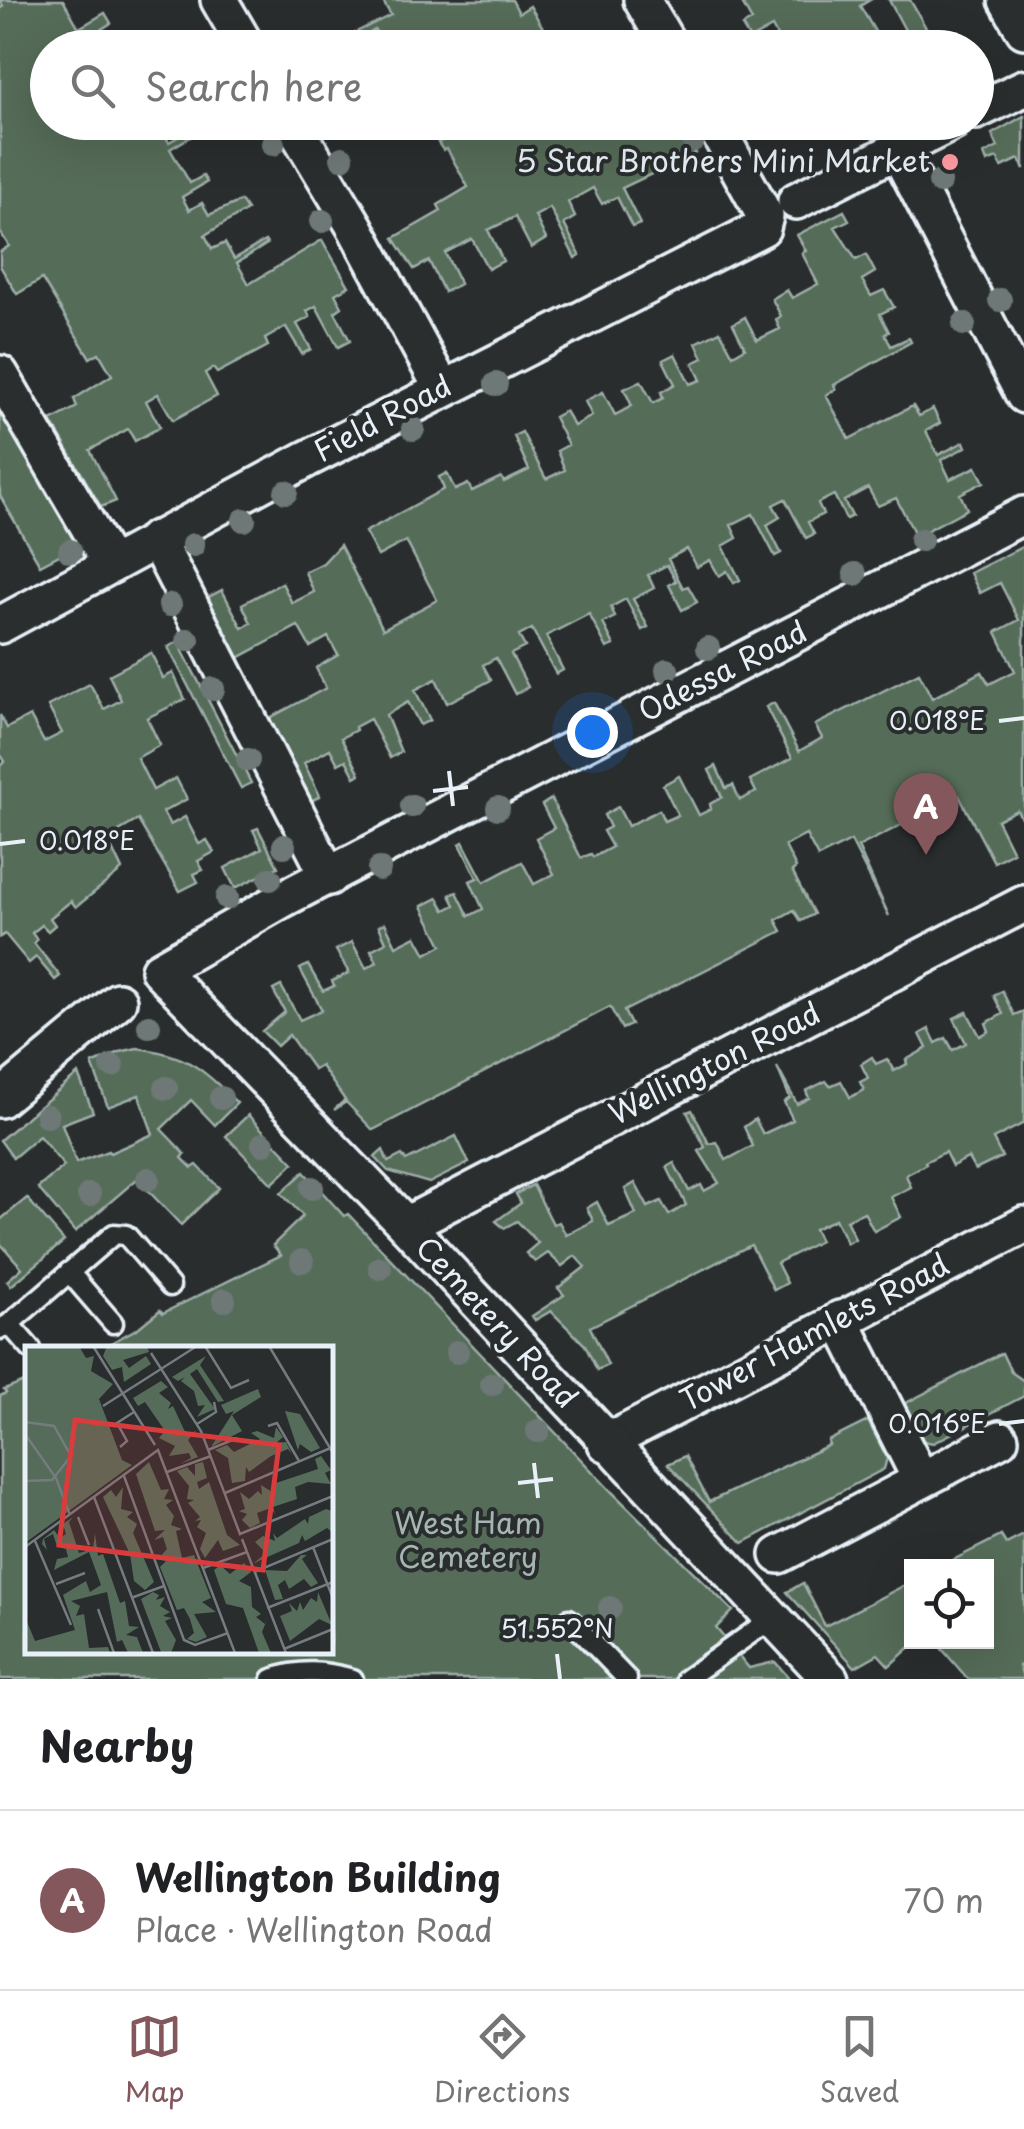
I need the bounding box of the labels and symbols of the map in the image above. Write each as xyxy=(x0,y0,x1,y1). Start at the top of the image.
place label: 5 Star Brothers Mini Market xyxy=(516,137,930,182)
marker: 5 Star Brothers Mini Market xyxy=(939,151,961,173)
street label: Field Road xyxy=(305,362,459,472)
street label: Odessa Road xyxy=(630,608,814,732)
text: 0.018°E xyxy=(889,701,985,739)
your location xyxy=(567,707,618,758)
pin: A xyxy=(894,772,958,855)
text: 0.018°E xyxy=(39,821,135,859)
street label: Wellington Road xyxy=(600,989,827,1134)
street label: Cemetery Road xyxy=(406,1225,590,1417)
street label: Tower Hamlets Road xyxy=(671,1241,956,1421)
inset map xyxy=(25,1346,332,1654)
text: 0.016°E xyxy=(888,1404,986,1442)
park label: West Ham Cemetery xyxy=(394,1499,542,1578)
text: 51.552°N xyxy=(500,1609,614,1647)

